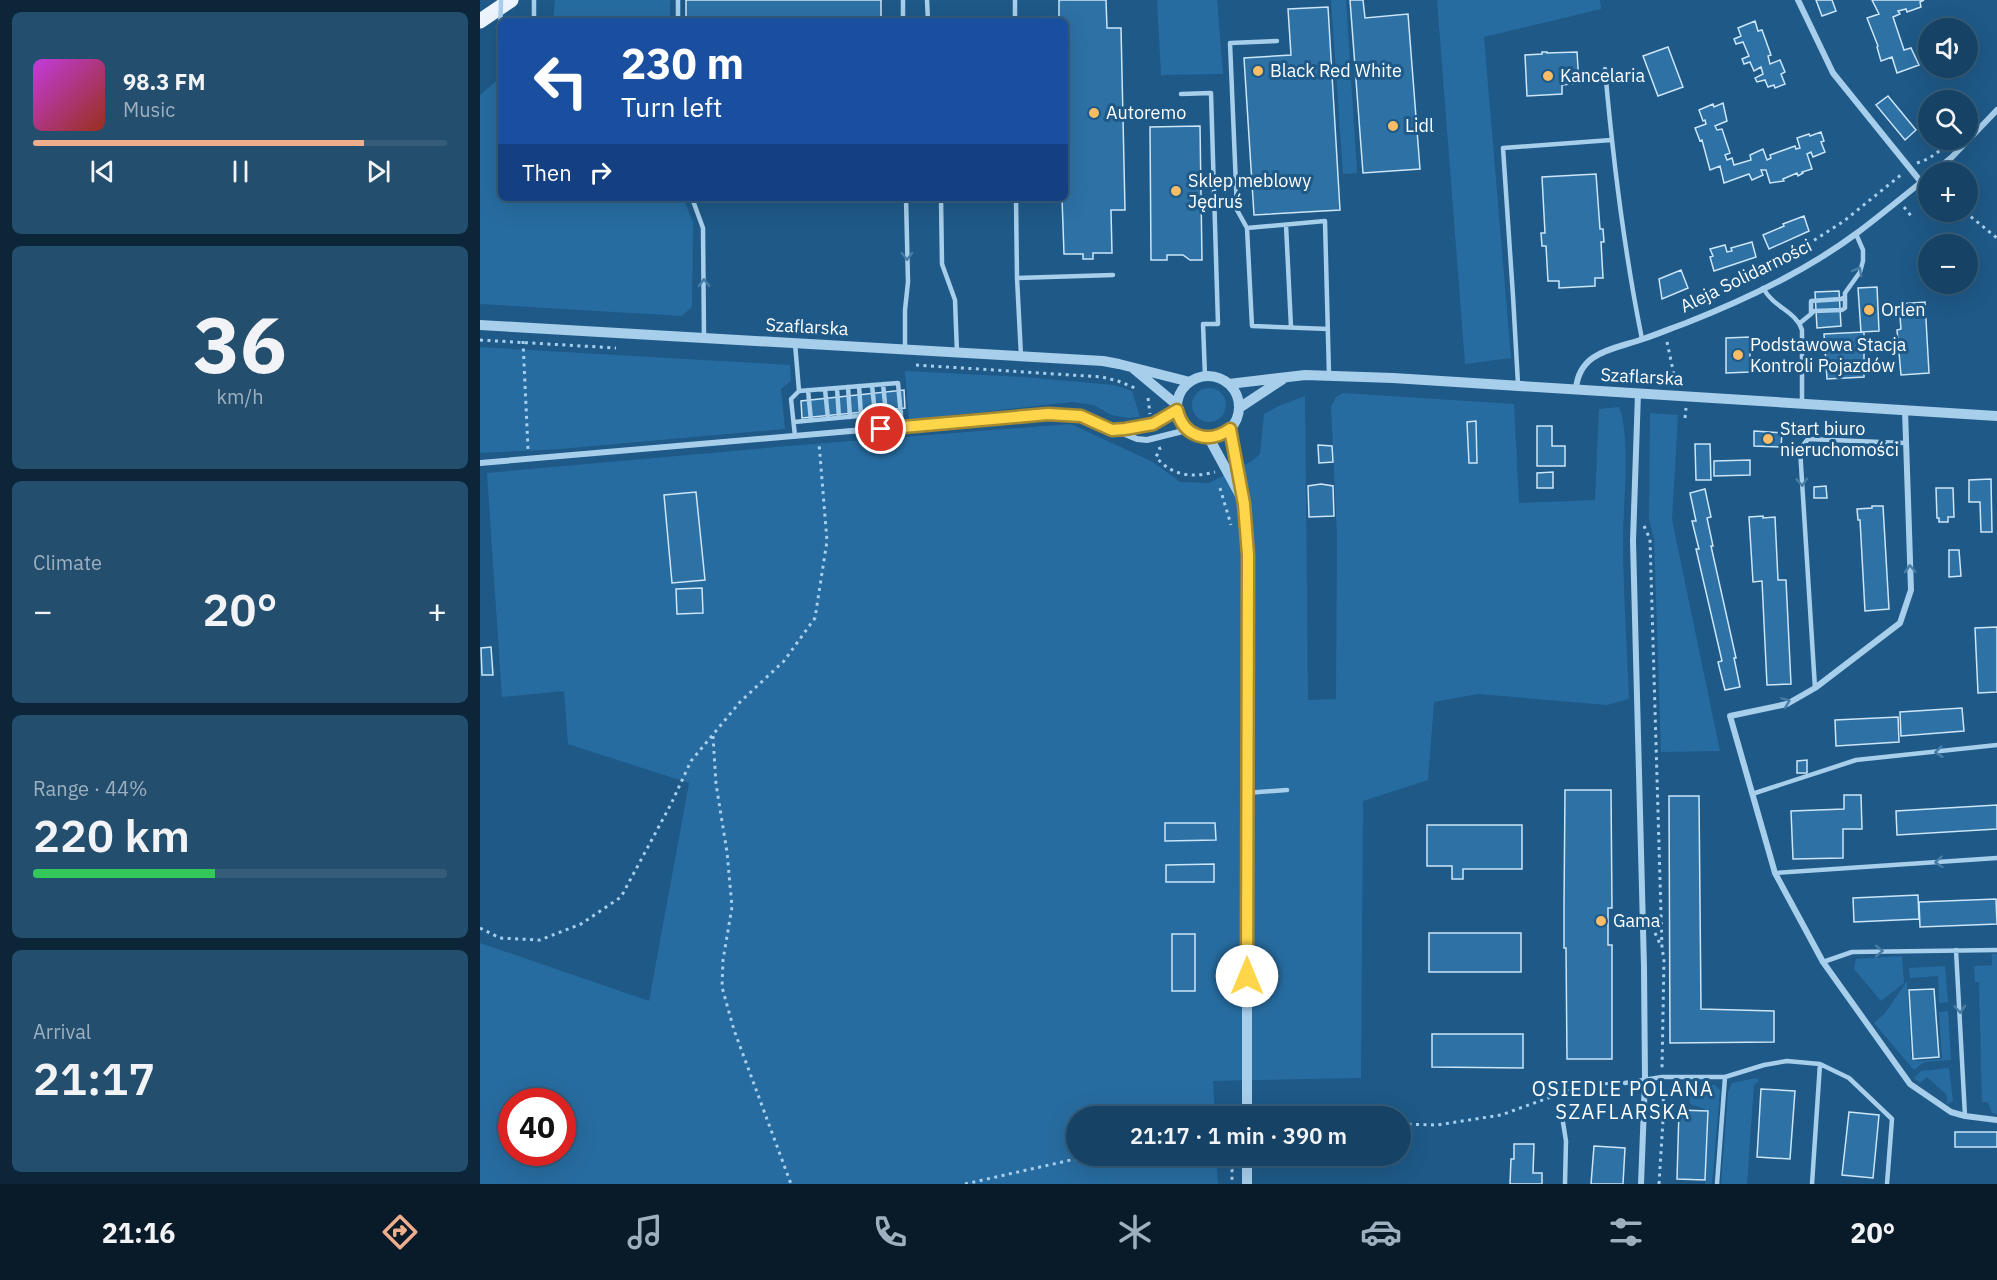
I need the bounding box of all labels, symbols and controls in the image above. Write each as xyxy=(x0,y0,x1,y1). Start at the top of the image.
map controls xyxy=(1918,18,1978,294)
button: sound xyxy=(1918,18,1978,78)
text: 230 m xyxy=(621,36,744,91)
icon: left xyxy=(522,42,600,120)
place label: Black Red White xyxy=(1270,59,1402,82)
marker: Black Red White xyxy=(1251,64,1265,78)
place label: Kancelaria xyxy=(1560,64,1645,87)
text: 98.3 FM xyxy=(123,67,206,96)
marker: Kancelaria xyxy=(1541,69,1555,83)
text: Turn left xyxy=(621,89,722,124)
button: search xyxy=(1918,90,1978,150)
text: Music xyxy=(123,96,175,123)
place label: Autoremo xyxy=(1106,101,1186,124)
marker: Autoremo xyxy=(1087,106,1101,120)
place label: Lidl xyxy=(1405,114,1434,137)
marker: Lidl xyxy=(1386,119,1400,133)
icon: previous xyxy=(86,155,119,188)
icon: pause xyxy=(224,155,257,188)
icon: next xyxy=(362,155,395,188)
icon: right xyxy=(584,156,617,189)
text: Then xyxy=(522,158,572,187)
button: + xyxy=(1918,162,1978,222)
place label: Sklep meblowy Jędruś xyxy=(1188,169,1311,213)
marker: Sklep meblowy Jędruś xyxy=(1169,184,1183,198)
street label: Aleja Solidarności xyxy=(1676,234,1815,317)
button: − xyxy=(1918,234,1978,294)
one-way arrow xyxy=(901,252,914,261)
one-way arrow xyxy=(1851,267,1862,277)
one-way arrow xyxy=(698,278,710,287)
text: 36 xyxy=(193,293,287,394)
place label: Orlen xyxy=(1881,298,1925,321)
marker: Orlen xyxy=(1862,303,1876,317)
street label: Szaflarska xyxy=(765,313,850,340)
place label: Podstawowa Stacja Kontroli Pojazdów xyxy=(1750,333,1907,377)
marker: Podstawowa Stacja Kontroli Pojazdów xyxy=(1731,348,1745,362)
street label: Szaflarska xyxy=(1600,363,1685,390)
text: km/h xyxy=(216,383,264,410)
pin xyxy=(855,403,906,454)
icon: arrive xyxy=(864,412,897,445)
place label: Start biuro nieruchomości xyxy=(1780,417,1899,461)
marker: Start biuro nieruchomości xyxy=(1761,432,1775,446)
one-way arrow xyxy=(1795,477,1808,486)
text: Climate xyxy=(33,549,102,576)
one-way arrow xyxy=(1904,565,1917,574)
text: 20° xyxy=(202,580,278,638)
text: − xyxy=(33,589,53,632)
text: + xyxy=(427,589,447,632)
one-way arrow xyxy=(1781,697,1791,710)
one-way arrow xyxy=(1934,745,1943,757)
text: Range · 44% xyxy=(33,775,148,802)
text: 220 km xyxy=(33,806,190,864)
one-way arrow xyxy=(1934,856,1943,869)
place label: Gama xyxy=(1613,909,1661,932)
marker: Gama xyxy=(1594,914,1608,928)
position arrow xyxy=(1215,944,1279,1008)
one-way arrow xyxy=(1875,945,1884,958)
one-way arrow xyxy=(1953,1004,1966,1013)
text: Arrival xyxy=(33,1018,91,1045)
text: 21:17 xyxy=(33,1049,155,1107)
district label: OSIEDLE POLANA SZAFLARSKA xyxy=(1532,1075,1714,1125)
speed limit sign: 40 xyxy=(498,1088,576,1166)
text: 21:17 · 1 min · 390 m xyxy=(1130,1121,1347,1150)
icon: directions xyxy=(379,1211,421,1253)
icon: music xyxy=(624,1211,666,1253)
icon: phone xyxy=(869,1211,911,1253)
icon: climate xyxy=(1114,1211,1156,1253)
icon: car xyxy=(1360,1211,1402,1253)
icon: filters xyxy=(1605,1211,1647,1253)
text: 21:16 xyxy=(102,1215,175,1250)
text: 20° xyxy=(1850,1215,1895,1250)

